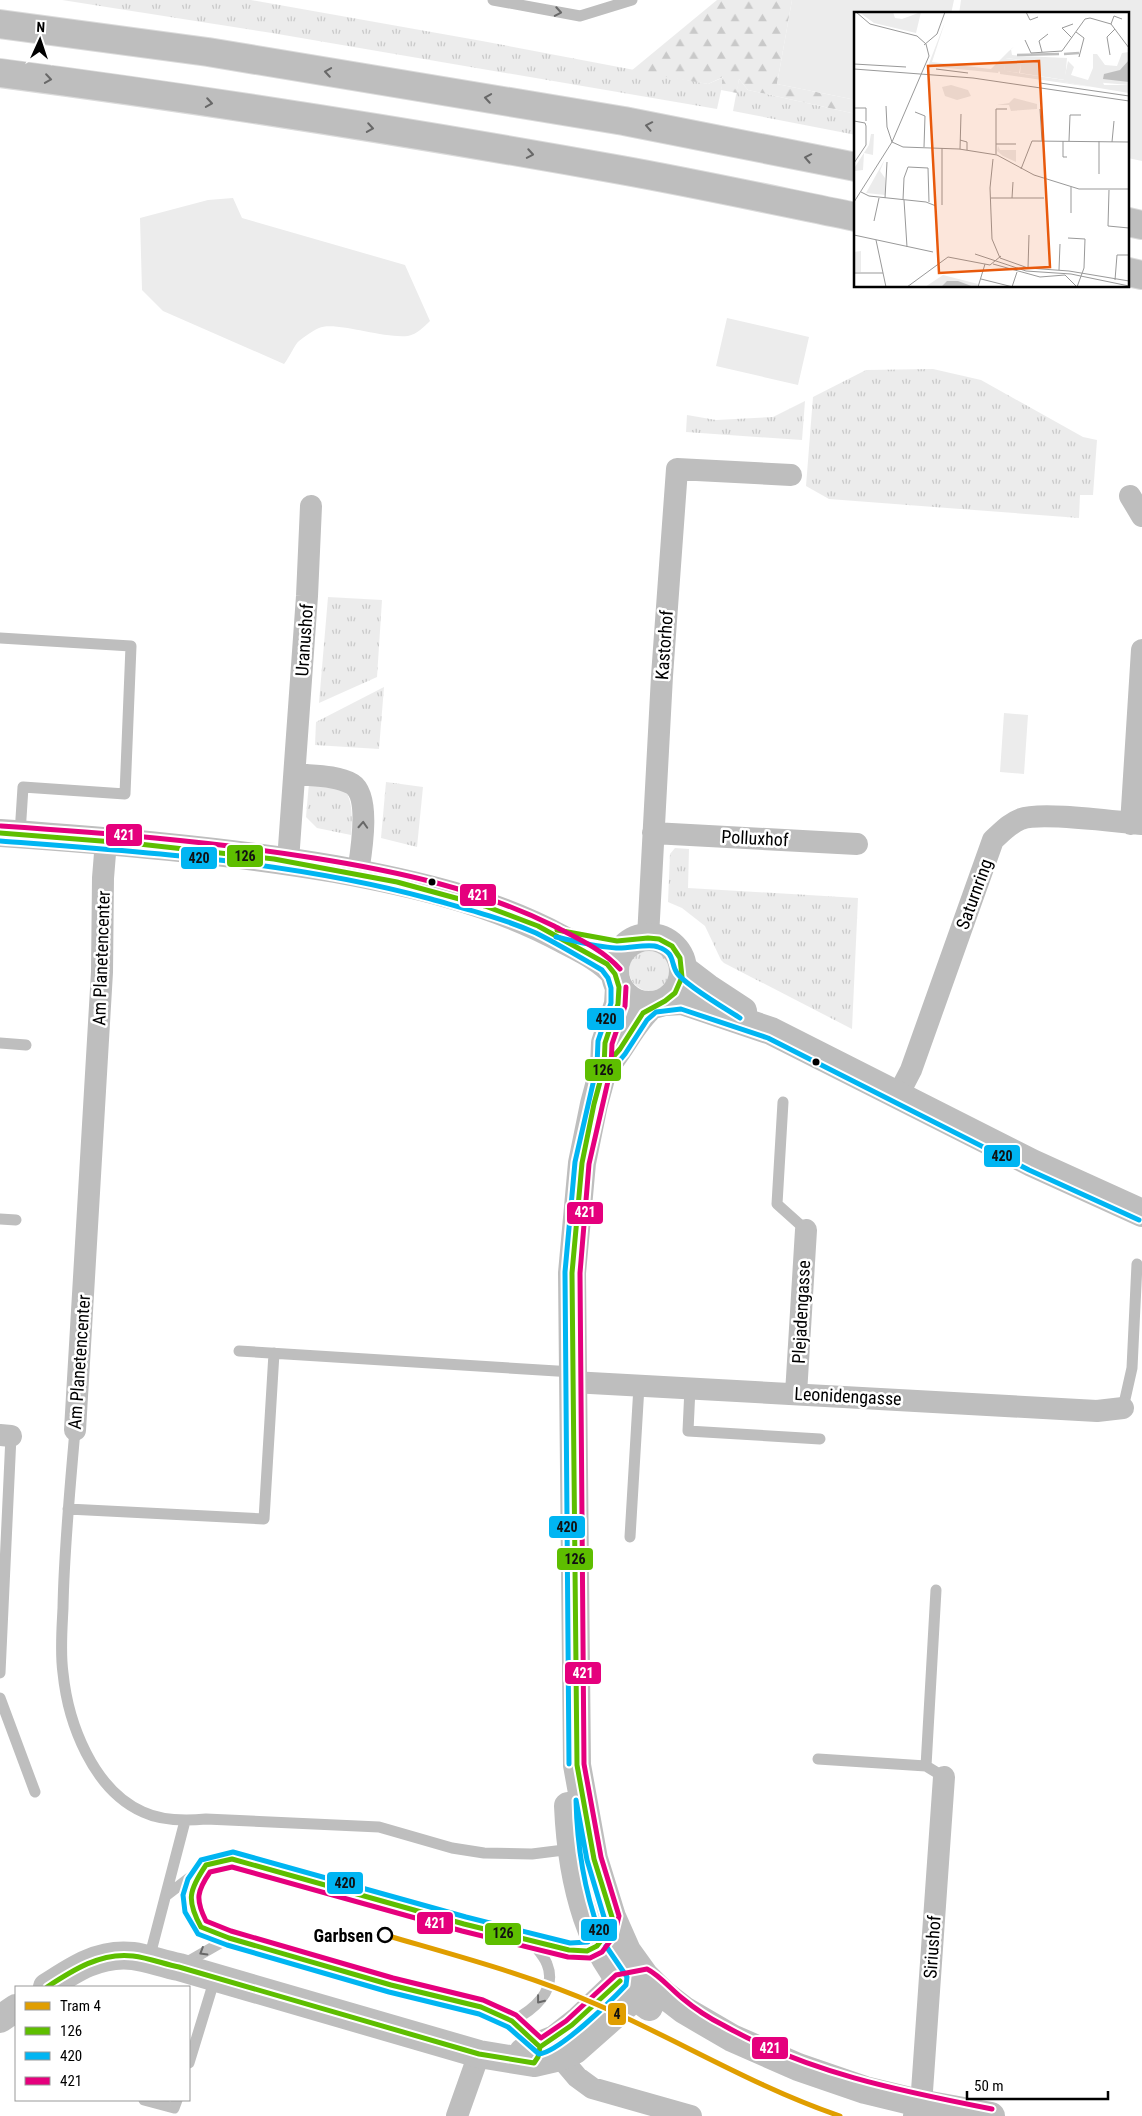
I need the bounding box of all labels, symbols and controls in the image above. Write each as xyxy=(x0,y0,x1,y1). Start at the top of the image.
one-way arrow xyxy=(553,6,562,16)
inset map xyxy=(854,12,1130,288)
north arrow xyxy=(15,15,65,65)
text: N xyxy=(36,19,45,35)
one-way arrow xyxy=(324,67,333,77)
one-way arrow xyxy=(45,73,53,84)
one-way arrow xyxy=(484,94,493,104)
one-way arrow xyxy=(205,97,213,107)
one-way arrow xyxy=(644,121,653,132)
one-way arrow xyxy=(365,123,374,133)
one-way arrow xyxy=(526,149,534,159)
one-way arrow xyxy=(804,153,812,163)
street label: Uranushof xyxy=(291,603,317,677)
street label: Kastorhof xyxy=(651,609,677,681)
one-way arrow xyxy=(357,821,368,829)
line badge: 421 xyxy=(105,823,143,847)
street label: Polluxhof xyxy=(721,826,789,850)
text: 421 xyxy=(113,827,135,843)
line badge: 126 xyxy=(226,844,264,868)
line badge: 420 xyxy=(180,846,218,870)
text: 126 xyxy=(234,848,256,864)
text: 420 xyxy=(188,850,210,866)
street label: Saturnring xyxy=(952,856,996,932)
unlabelled marker xyxy=(427,877,437,887)
line badge: 421 xyxy=(459,883,497,907)
text: 421 xyxy=(467,887,489,903)
street label: Am Planetencenter xyxy=(88,890,114,1026)
line badge: 420 xyxy=(586,1007,625,1031)
text: 420 xyxy=(595,1011,617,1027)
unlabelled marker xyxy=(811,1057,821,1067)
line badge: 126 xyxy=(584,1058,622,1082)
text: 126 xyxy=(592,1062,614,1078)
line badge: 420 xyxy=(983,1144,1021,1168)
text: 420 xyxy=(991,1148,1013,1164)
line badge: 421 xyxy=(566,1201,604,1225)
text: 421 xyxy=(574,1204,596,1220)
street label: Plejadengasse xyxy=(788,1260,814,1364)
street label: Am Planetencenter xyxy=(64,1293,94,1430)
street label: Leonidengasse xyxy=(794,1383,902,1409)
line badge: 420 xyxy=(548,1515,586,1539)
text: 420 xyxy=(556,1519,578,1535)
line badge: 126 xyxy=(556,1547,594,1571)
text: 126 xyxy=(564,1551,586,1567)
line badge: 421 xyxy=(564,1661,602,1685)
text: 421 xyxy=(572,1665,594,1681)
line badge: 420 xyxy=(326,1871,364,1895)
text: 420 xyxy=(334,1875,356,1891)
line badge: 421 xyxy=(416,1911,454,1935)
street label: Siriushof xyxy=(919,1914,945,1979)
text: 421 xyxy=(424,1915,446,1931)
line badge: 420 xyxy=(580,1918,618,1942)
line badge: 126 xyxy=(484,1922,522,1946)
text: 420 xyxy=(588,1922,610,1938)
place label: Garbsen xyxy=(313,1925,373,1946)
text: 126 xyxy=(492,1925,514,1941)
marker: Garbsen xyxy=(377,1927,393,1943)
one-way arrow xyxy=(200,1946,209,1956)
legend xyxy=(15,1986,190,2101)
one-way arrow xyxy=(537,1994,545,2003)
text: Tram 4 xyxy=(60,1997,101,2015)
line badge: 4 xyxy=(607,2002,627,2026)
text: 4 xyxy=(613,2006,621,2022)
text: 126 xyxy=(60,2022,82,2040)
line badge: 421 xyxy=(751,2036,789,2060)
text: 421 xyxy=(759,2040,781,2056)
text: 420 xyxy=(60,2047,82,2065)
scale bar xyxy=(967,2068,1108,2100)
text: 421 xyxy=(60,2072,82,2090)
text: 50 m xyxy=(974,2077,1004,2095)

